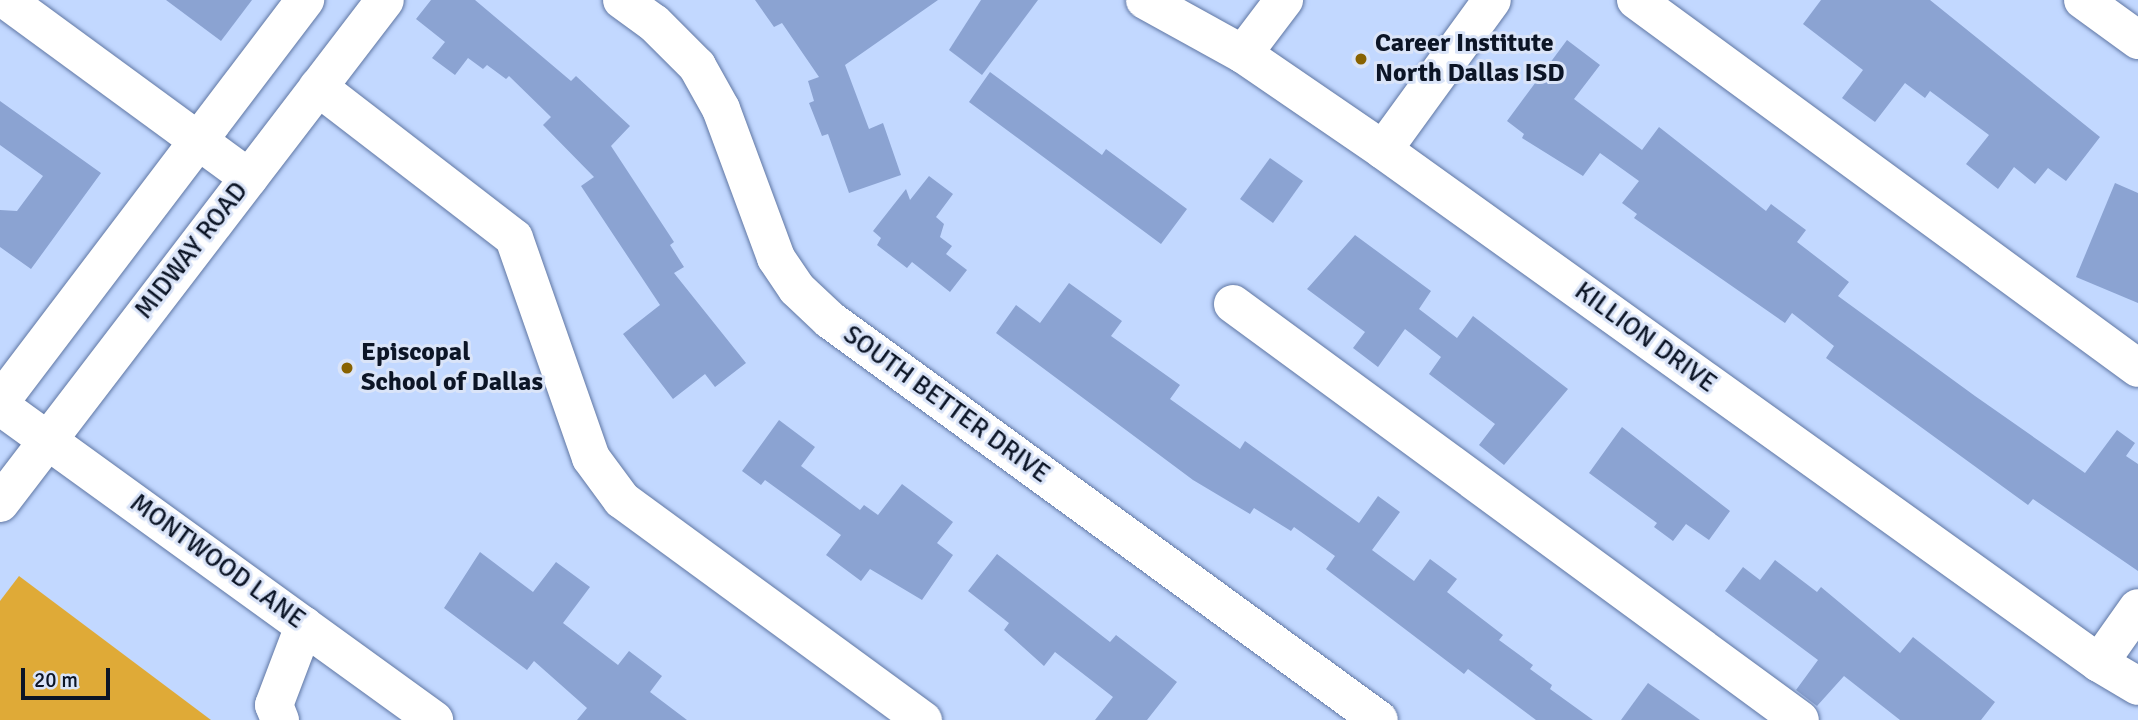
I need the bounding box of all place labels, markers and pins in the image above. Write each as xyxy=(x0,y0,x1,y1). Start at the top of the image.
place label: Career Institute North Dallas ISD xyxy=(1375,28,1565,90)
marker: Career Institute North Dallas ISD xyxy=(1353,51,1369,67)
place label: Episcopal School of Dallas xyxy=(361,337,543,398)
marker: Episcopal School of Dallas xyxy=(339,360,355,376)

